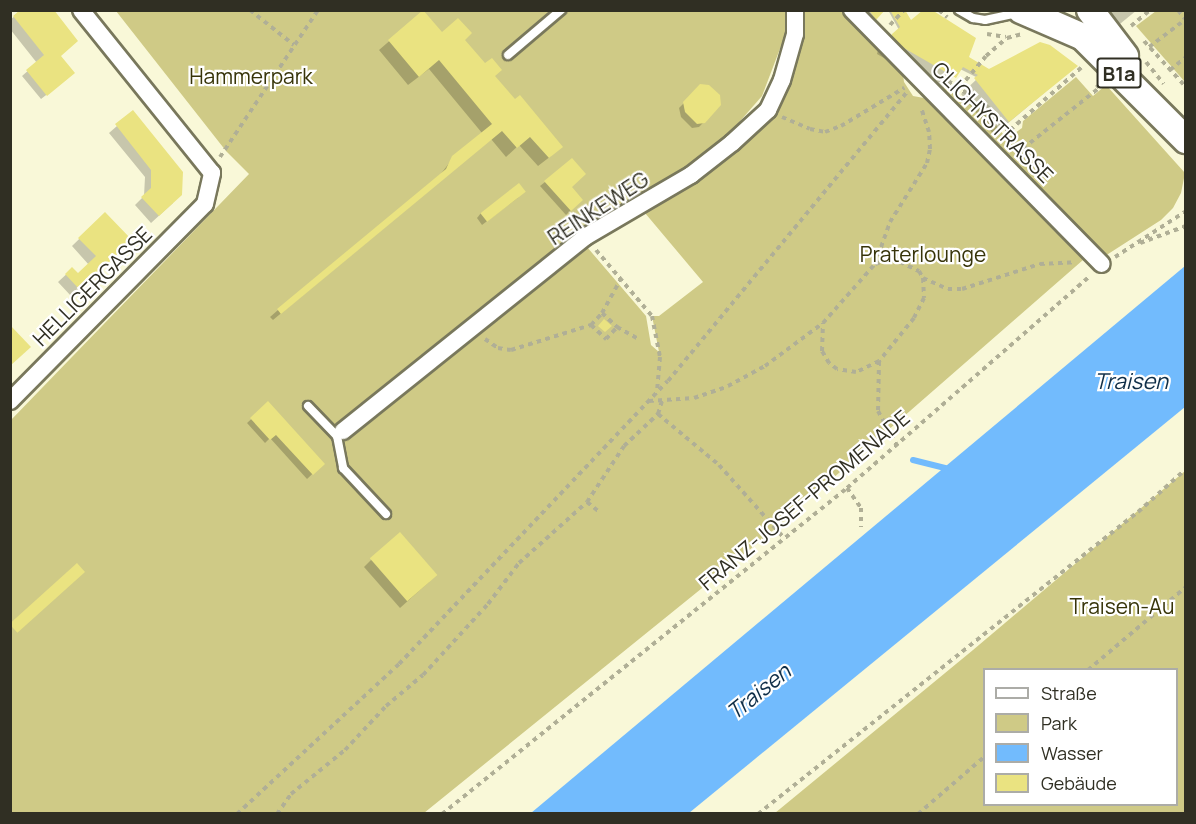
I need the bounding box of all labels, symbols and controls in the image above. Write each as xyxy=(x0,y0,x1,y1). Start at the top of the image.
street label: CLICHYSTRASSE xyxy=(927,56,1059,188)
road number: B1a xyxy=(1096,56,1142,90)
park label: Hammerpark xyxy=(189,63,313,89)
street label: REINKEWEG xyxy=(543,166,653,250)
street label: HELLIGERGASSE xyxy=(27,221,157,351)
park label: Praterlounge xyxy=(860,241,986,267)
water label: Traisen xyxy=(1094,369,1168,395)
street label: FRANZ-JOSEF-PROMENADE xyxy=(694,405,914,595)
park label: Traisen-Au xyxy=(1070,593,1174,619)
water label: Traisen xyxy=(722,658,796,726)
legend xyxy=(983,668,1178,806)
text: Straße xyxy=(1041,681,1097,705)
text: Park xyxy=(1041,711,1077,735)
text: Wasser xyxy=(1041,741,1103,765)
text: Gebäude xyxy=(1041,771,1117,795)

